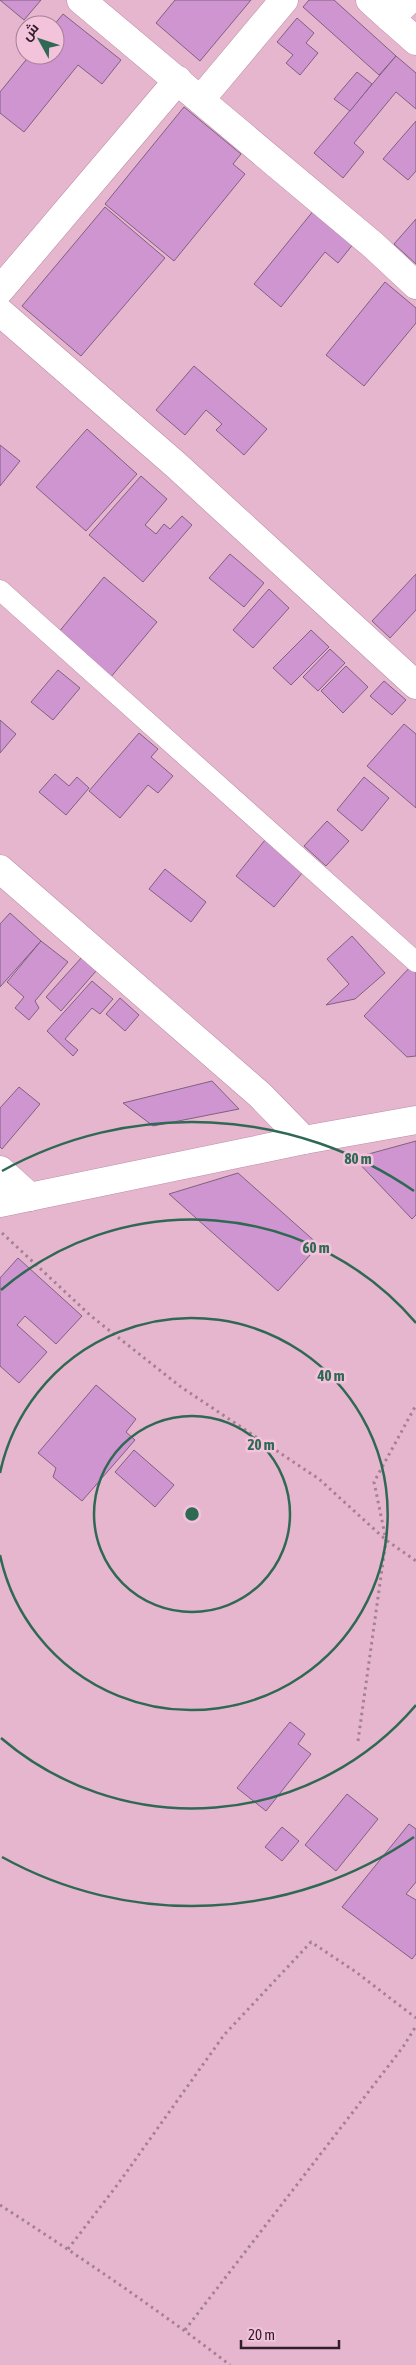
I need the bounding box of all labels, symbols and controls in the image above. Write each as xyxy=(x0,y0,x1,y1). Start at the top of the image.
north arrow xyxy=(15,15,65,65)
text: ش xyxy=(18,20,43,44)
text: 80 m xyxy=(345,1150,372,1167)
text: 60 m xyxy=(303,1239,330,1256)
text: 40 m xyxy=(317,1367,345,1384)
text: 20 m xyxy=(248,1436,275,1453)
centre of rings xyxy=(183,1505,201,1523)
scale bar xyxy=(241,2318,338,2350)
text: 20 m xyxy=(248,2326,275,2343)

